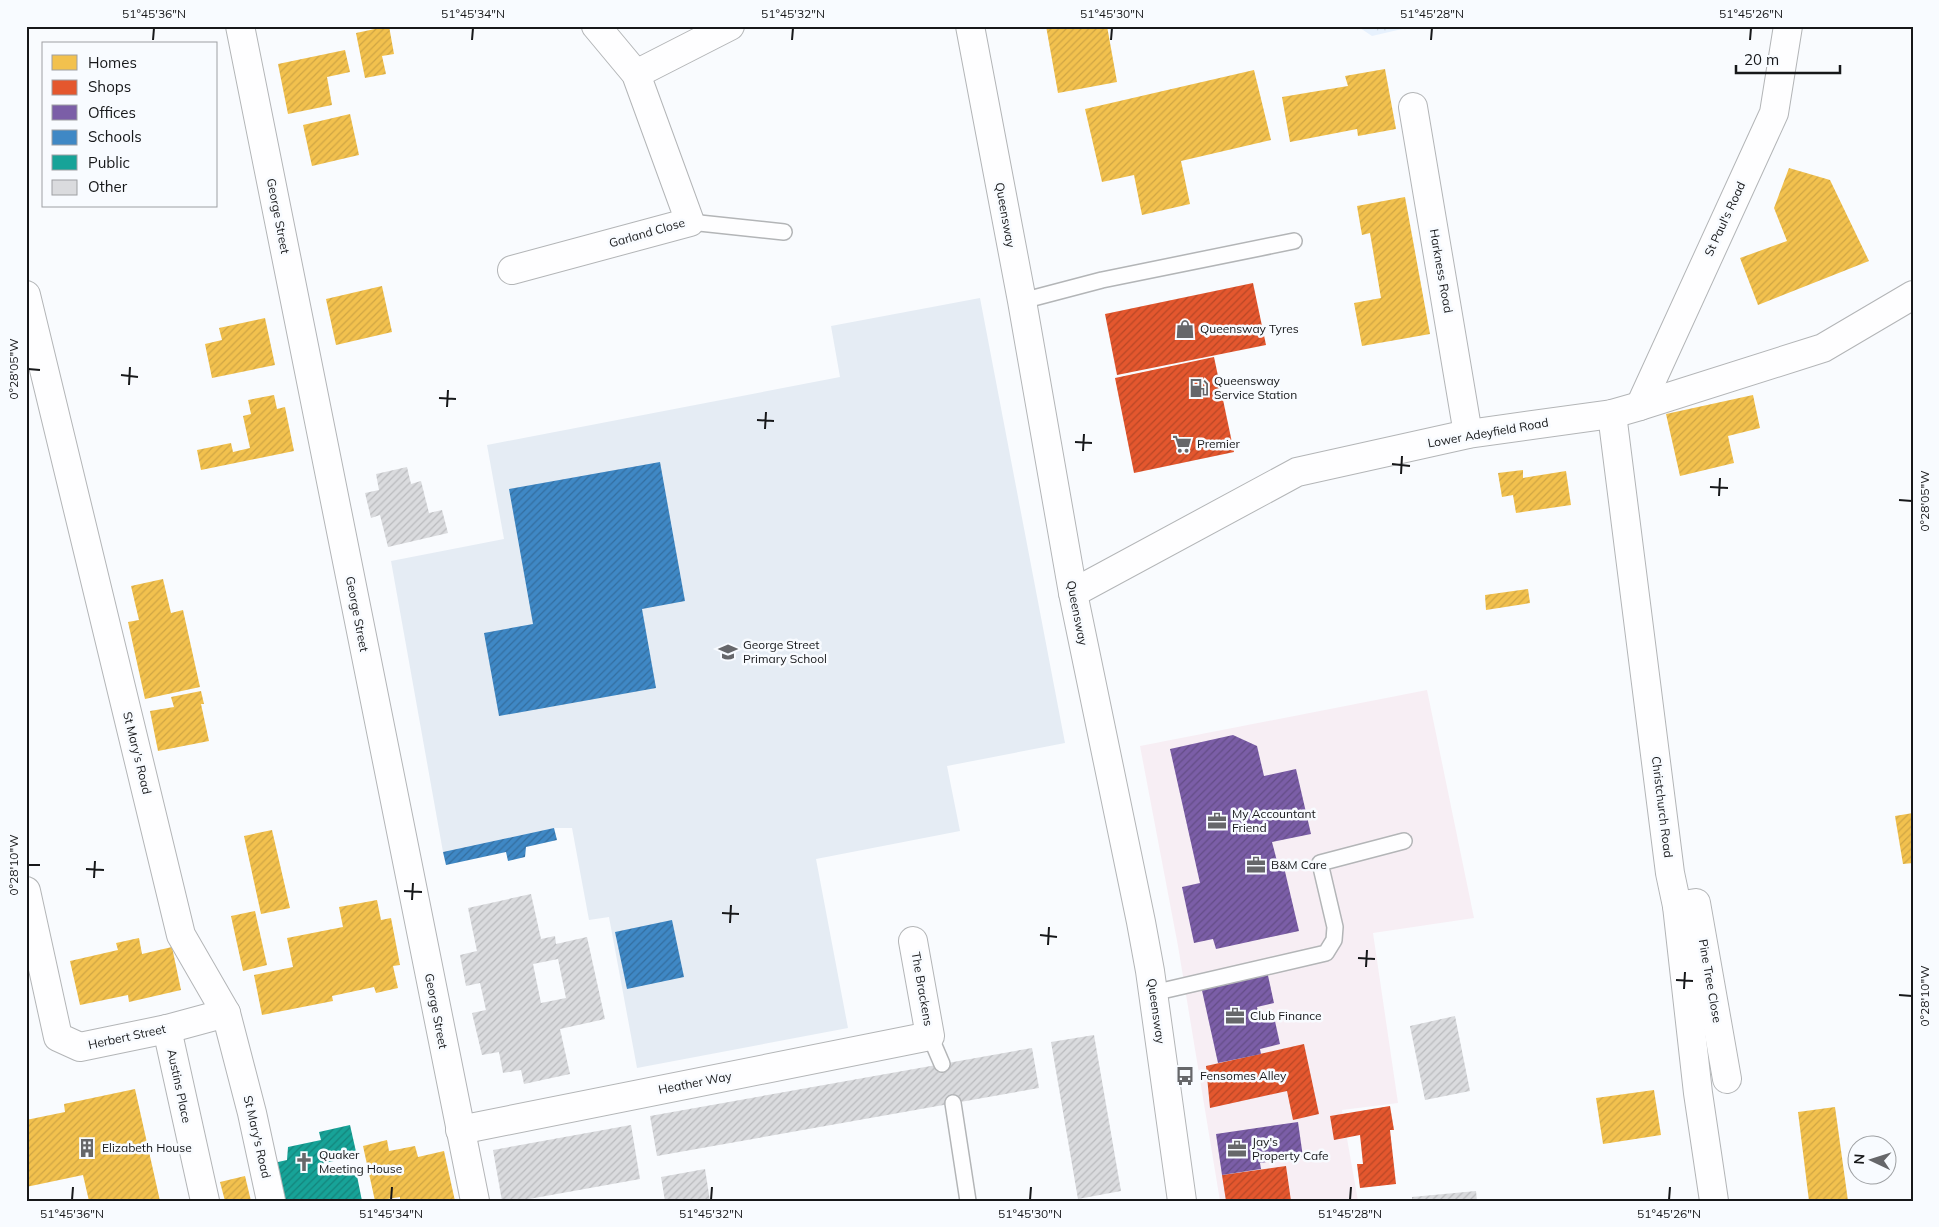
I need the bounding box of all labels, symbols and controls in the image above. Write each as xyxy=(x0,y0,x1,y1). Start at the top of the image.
text: 51°45'36"N xyxy=(122,6,186,21)
text: 51°45'34"N xyxy=(441,6,505,21)
text: 51°45'32"N xyxy=(761,6,825,21)
text: 51°45'30"N xyxy=(1080,6,1144,21)
text: 51°45'28"N xyxy=(1400,6,1464,21)
text: 51°45'26"N xyxy=(1719,6,1783,21)
legend xyxy=(42,42,218,208)
scale bar xyxy=(1736,42,1840,74)
text: 20 m xyxy=(1744,50,1779,69)
text: Homes xyxy=(88,53,137,72)
text: Shops xyxy=(88,77,131,96)
text: Offices xyxy=(88,103,136,122)
text: Schools xyxy=(88,127,142,146)
text: Public xyxy=(88,153,130,172)
text: Other xyxy=(88,177,128,196)
street label: George Street xyxy=(264,177,293,255)
street label: St Paul's Road xyxy=(1701,179,1748,258)
street label: Queensway xyxy=(992,181,1019,249)
street label: Garland Close xyxy=(607,215,686,251)
street label: Harkness Road xyxy=(1427,228,1456,314)
shop icon: Queensway Tyres xyxy=(1174,318,1196,340)
place label: Queensway Tyres xyxy=(1200,321,1299,336)
text: 0°28'05"W xyxy=(6,338,21,400)
place label: Queensway Service Station xyxy=(1214,373,1297,402)
fuel station icon: Queensway Service Station xyxy=(1188,377,1210,399)
street label: Lower Adeyfield Road xyxy=(1426,414,1550,451)
supermarket icon: Premier xyxy=(1171,433,1193,455)
place label: Premier xyxy=(1197,436,1240,451)
text: 0°28'05"W xyxy=(1917,470,1932,532)
street label: George Street xyxy=(343,575,372,653)
street label: Queensway xyxy=(1064,579,1091,647)
place label: George Street Primary School xyxy=(743,637,827,666)
school or university icon: George Street Primary School xyxy=(717,641,739,663)
street label: St Mary's Road xyxy=(120,710,155,796)
street label: Christchurch Road xyxy=(1649,755,1676,859)
place label: My Accountant Friend xyxy=(1232,806,1316,835)
office icon: My Accountant Friend xyxy=(1206,810,1228,832)
text: 0°28'10"W xyxy=(6,834,21,896)
office icon: B&M Care xyxy=(1245,854,1267,876)
place label: B&M Care xyxy=(1271,857,1327,872)
street label: Pine Tree Close xyxy=(1696,938,1725,1024)
street label: The Brackens xyxy=(909,951,936,1027)
text: 0°28'10"W xyxy=(1917,965,1932,1027)
street label: George Street xyxy=(422,972,451,1050)
street label: Queensway xyxy=(1144,977,1169,1045)
office icon: Club Finance xyxy=(1224,1005,1246,1027)
place label: Club Finance xyxy=(1250,1008,1322,1023)
street label: Herbert Street xyxy=(87,1021,167,1052)
street label: Austins Place xyxy=(164,1048,195,1124)
bus stop icon: Fensomes Alley xyxy=(1174,1065,1196,1087)
street label: Heather Way xyxy=(657,1068,733,1097)
place label: Fensomes Alley xyxy=(1200,1068,1287,1083)
street label: St Mary's Road xyxy=(241,1094,274,1180)
place label: Jay's Property Cafe xyxy=(1252,1134,1329,1163)
north arrow xyxy=(1846,1134,1896,1184)
building icon: Elizabeth House xyxy=(76,1137,98,1159)
office icon: Jay's Property Cafe xyxy=(1226,1138,1248,1160)
place label: Elizabeth House xyxy=(102,1140,192,1155)
place label: Quaker Meeting House xyxy=(319,1147,402,1176)
church icon: Quaker Meeting House xyxy=(293,1151,315,1173)
text: N xyxy=(1850,1153,1868,1165)
text: 51°45'36"N xyxy=(40,1206,104,1221)
text: 51°45'34"N xyxy=(359,1206,423,1221)
text: 51°45'32"N xyxy=(679,1206,743,1221)
text: 51°45'30"N xyxy=(998,1206,1062,1221)
text: 51°45'28"N xyxy=(1318,1206,1382,1221)
text: 51°45'26"N xyxy=(1637,1206,1701,1221)

